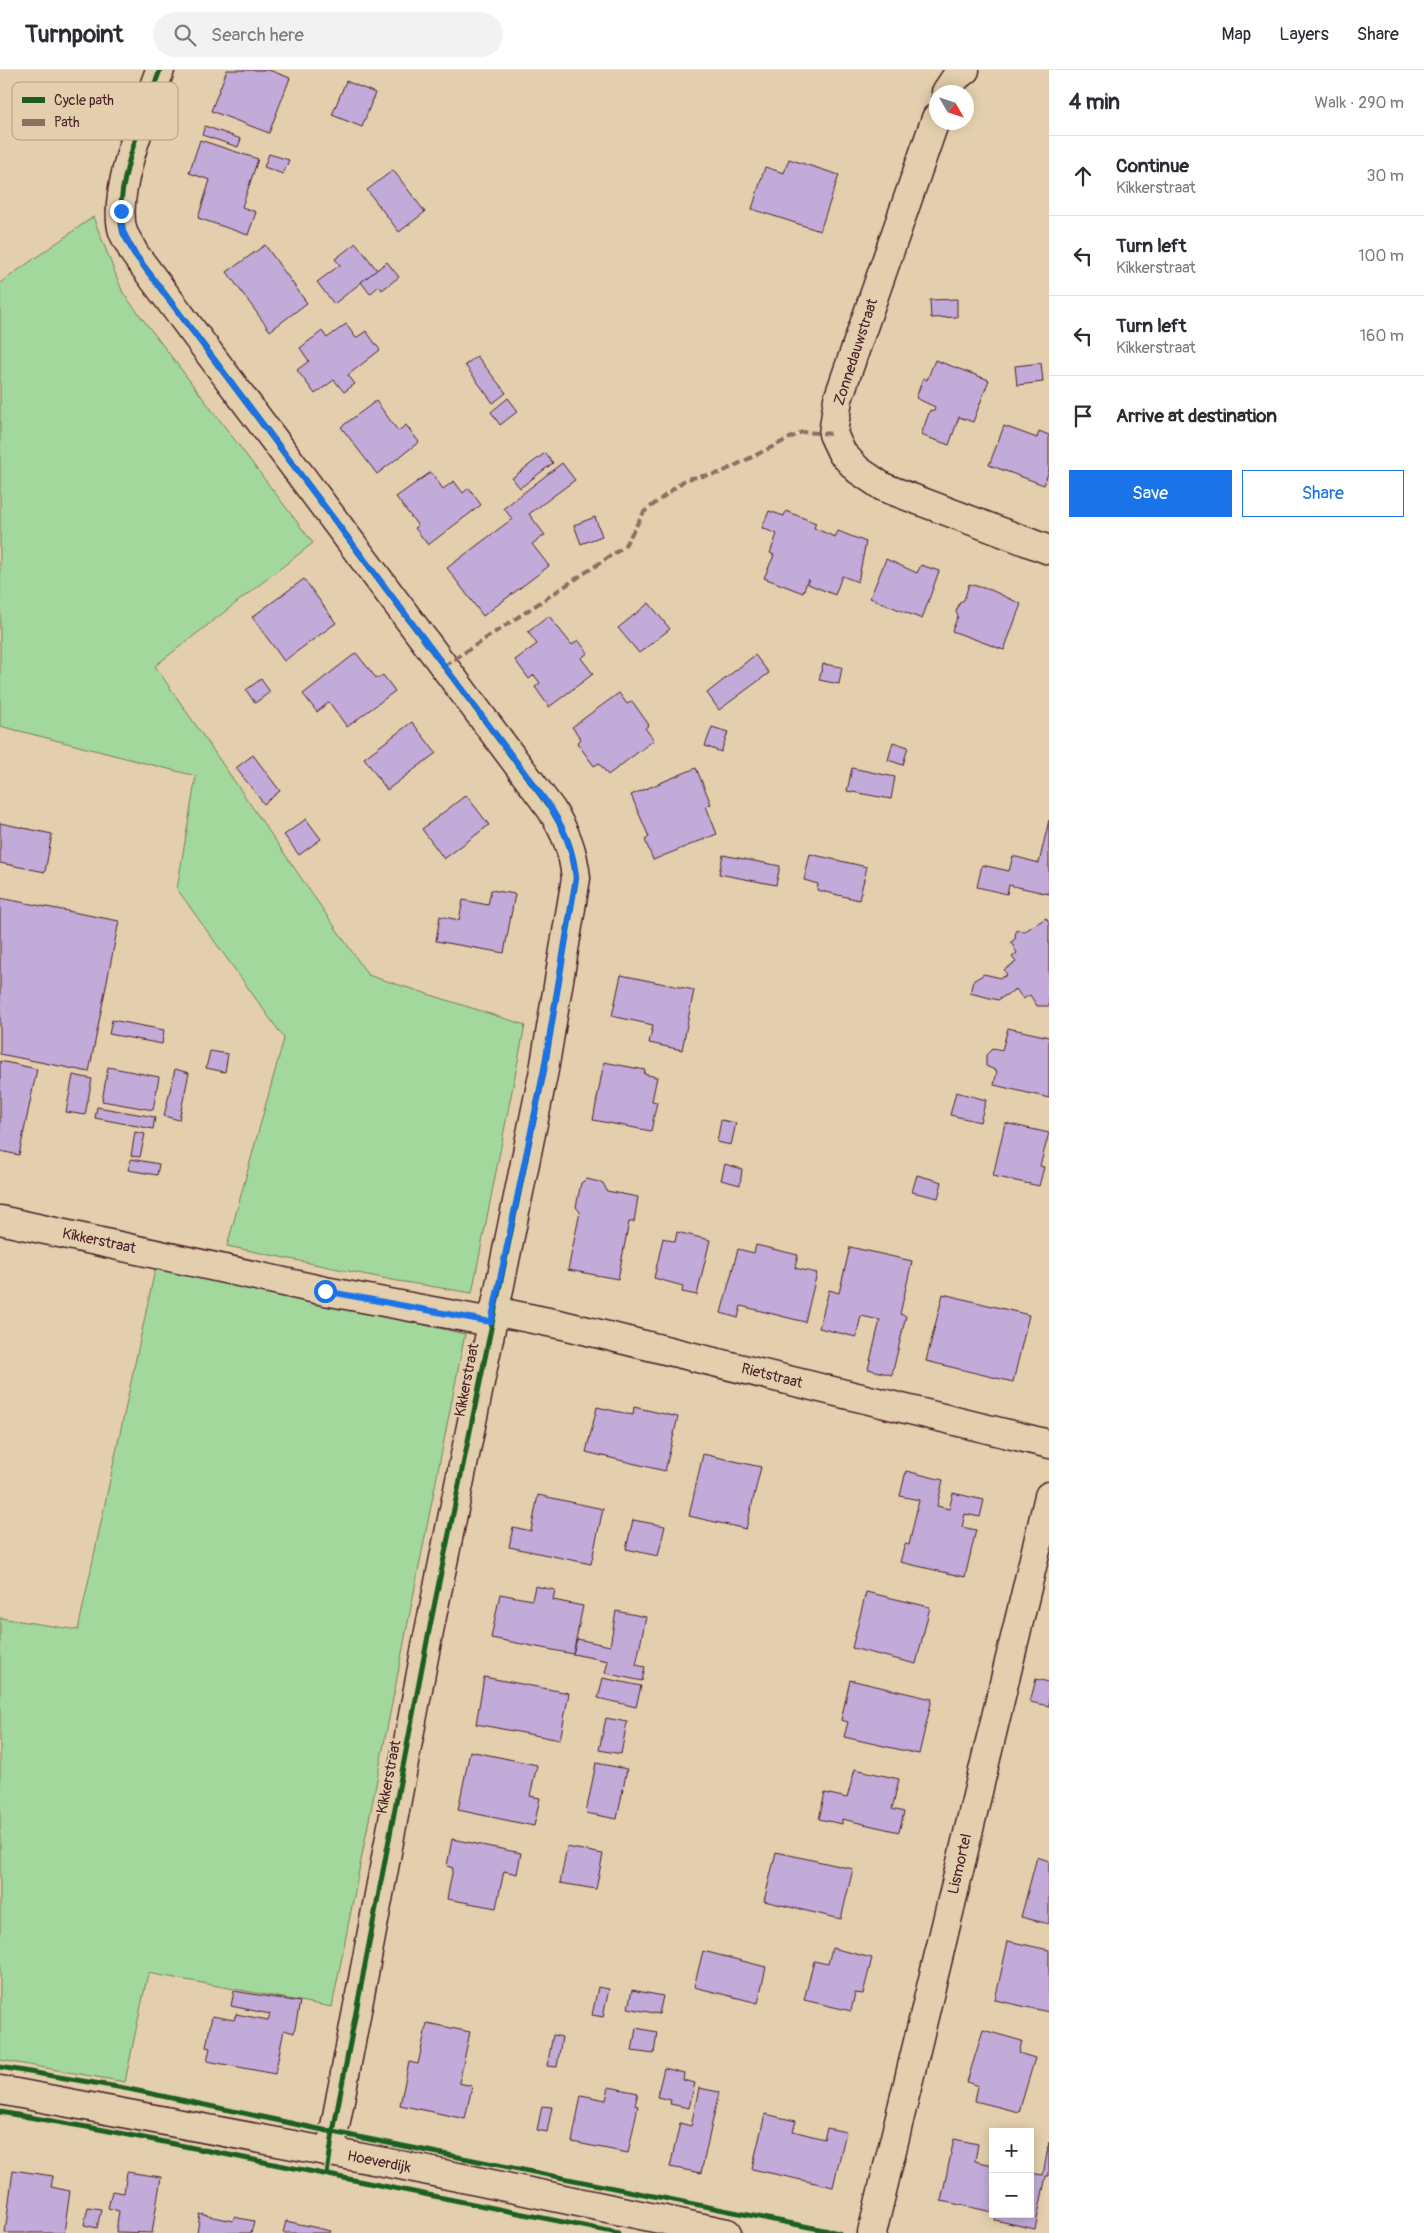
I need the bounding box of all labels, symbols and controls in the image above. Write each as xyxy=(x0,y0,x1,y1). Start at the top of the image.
search box xyxy=(153,12,503,57)
text: Turnpoint xyxy=(25,20,123,49)
icon: search xyxy=(171,21,199,49)
text: Search here xyxy=(211,23,304,47)
text: Map xyxy=(1222,23,1251,46)
text: Layers xyxy=(1279,23,1329,46)
text: Share xyxy=(1357,23,1399,46)
legend xyxy=(12,82,178,140)
north arrow xyxy=(929,85,974,130)
text: 4 min xyxy=(1069,89,1120,116)
text: Cycle path xyxy=(54,92,114,109)
text: Walk · 290 m xyxy=(1315,93,1404,113)
text: Path xyxy=(54,114,79,131)
text: Continue xyxy=(1116,154,1189,178)
icon: ahead xyxy=(1069,162,1097,190)
text: 30 m xyxy=(1366,166,1404,186)
text: Kikkerstraat xyxy=(1116,178,1196,198)
route end xyxy=(110,200,133,223)
text: Turn left xyxy=(1116,234,1186,258)
icon: left xyxy=(1069,242,1097,270)
text: 100 m xyxy=(1358,246,1404,266)
text: Kikkerstraat xyxy=(1116,258,1196,278)
street label: Zonnedauwstraat xyxy=(830,295,883,408)
text: Turn left xyxy=(1116,314,1186,338)
icon: left xyxy=(1069,322,1097,350)
text: 160 m xyxy=(1360,326,1404,346)
text: Kikkerstraat xyxy=(1116,338,1196,358)
icon: arrive xyxy=(1069,402,1097,430)
text: Arrive at destination xyxy=(1116,404,1277,428)
button: Save xyxy=(1069,470,1232,517)
button: Share xyxy=(1242,470,1404,517)
street label: Kikkerstraat xyxy=(61,1224,138,1258)
route start xyxy=(314,1280,337,1303)
street label: Kikkerstraat xyxy=(451,1341,484,1418)
street label: Rietstraat xyxy=(739,1359,806,1393)
street label: Kikkerstraat xyxy=(373,1738,406,1815)
street label: Lismortel xyxy=(944,1832,976,1896)
map controls xyxy=(989,2128,1034,2218)
button: + xyxy=(989,2128,1034,2173)
street label: Hoeverdijk xyxy=(346,2147,413,2178)
button: − xyxy=(989,2173,1034,2218)

